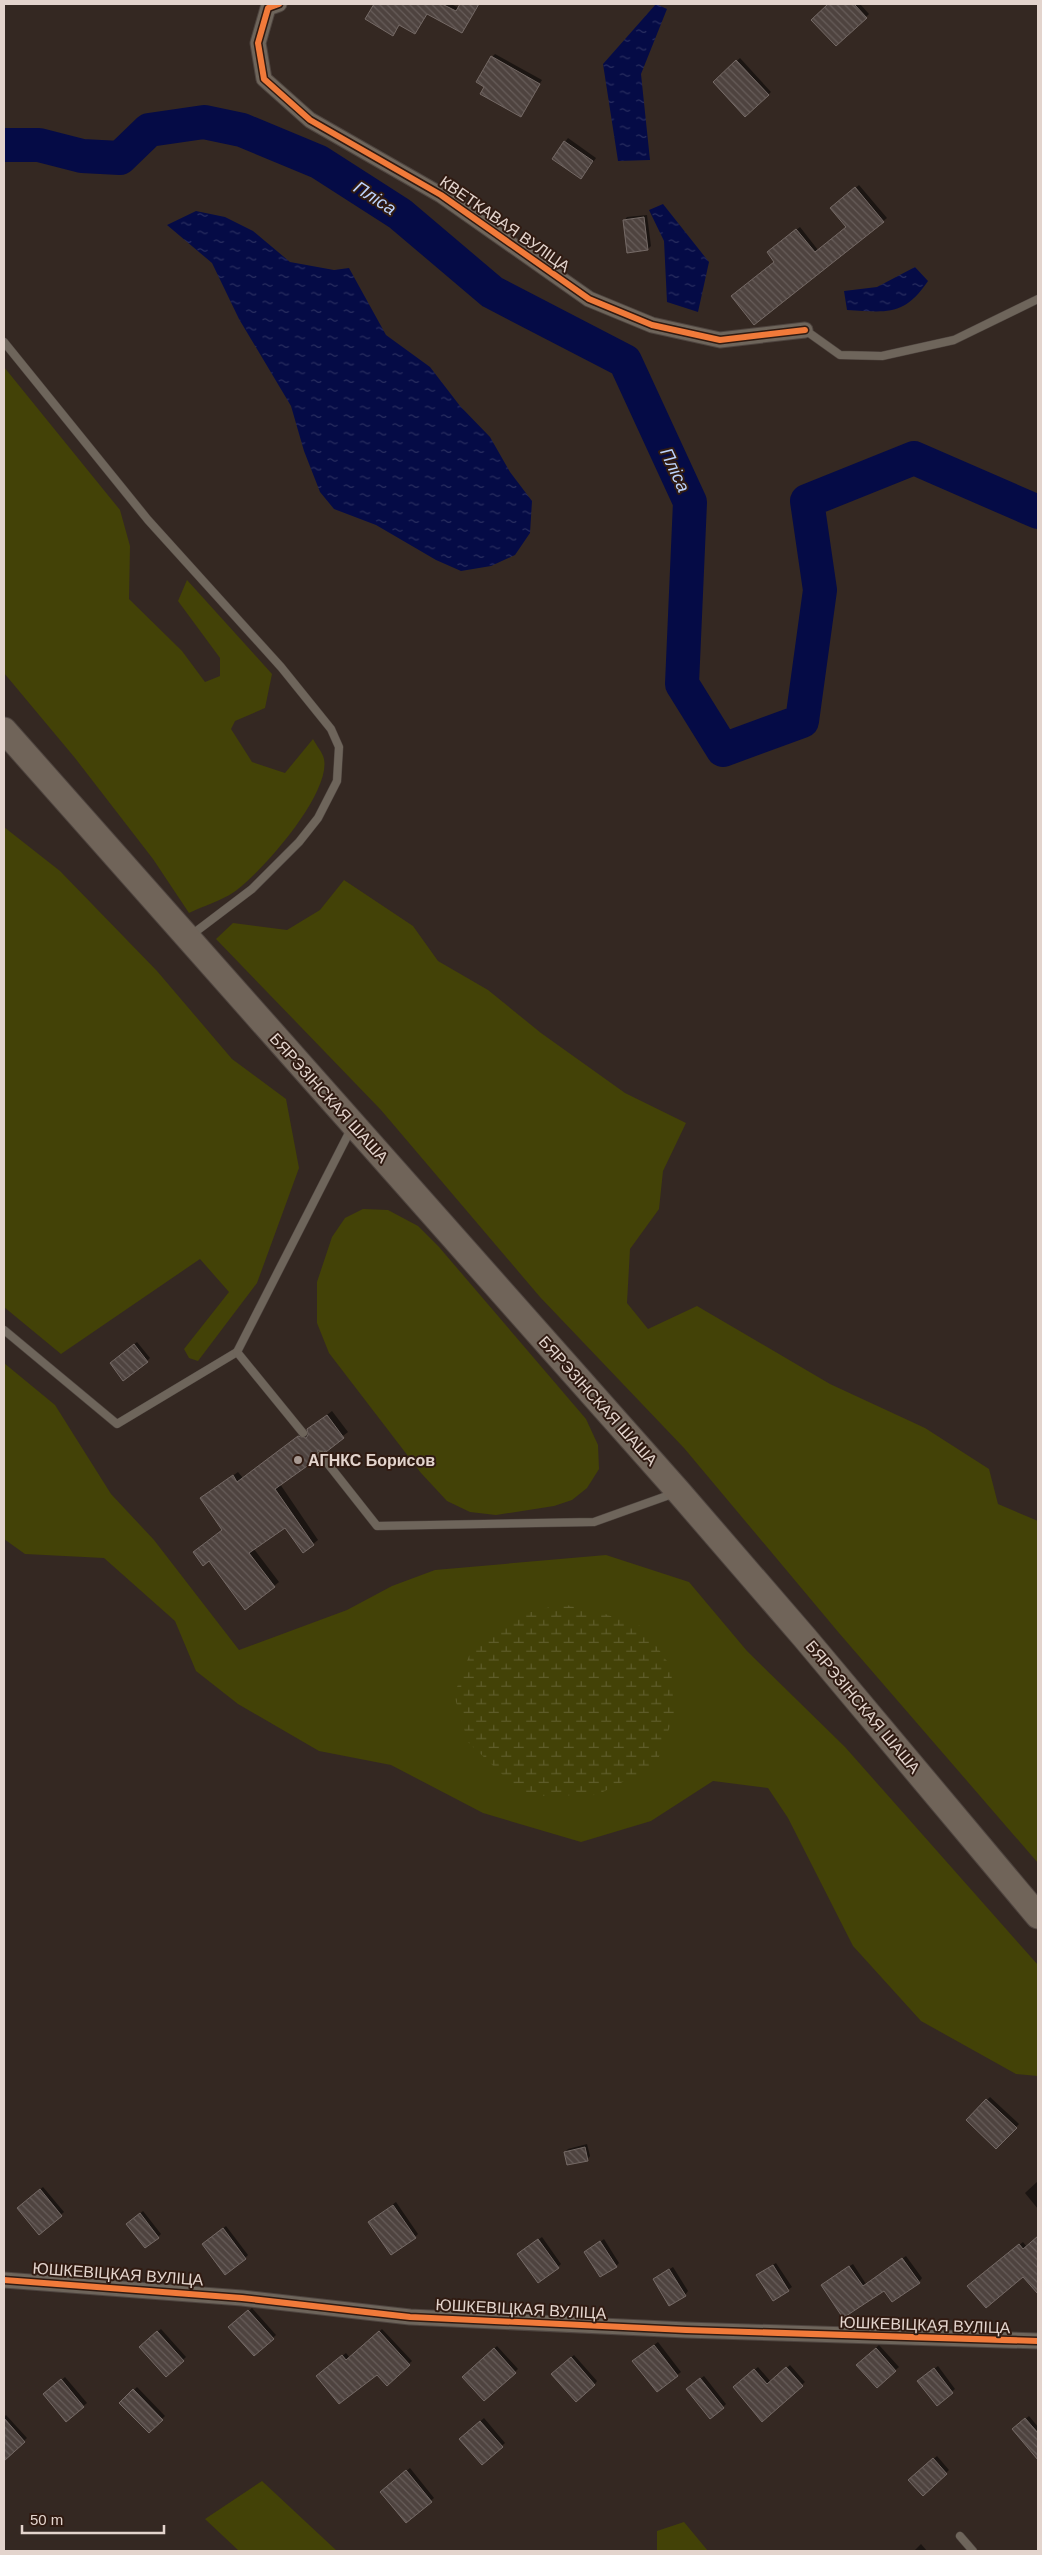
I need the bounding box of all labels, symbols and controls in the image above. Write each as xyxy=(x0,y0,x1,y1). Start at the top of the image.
street label: КВЕТКАВАЯ ВУЛІЦА xyxy=(437,173,573,275)
water label: Пліса xyxy=(350,177,400,219)
water label: Пліса xyxy=(656,445,694,495)
street label: БЯРЭЗІНСКАЯ ШАША xyxy=(267,1030,392,1166)
street label: БЯРЭЗІНСКАЯ ШАША xyxy=(536,1333,661,1469)
place label: АГНКС Борисов xyxy=(308,1452,435,1469)
marker: АГНКС Борисов xyxy=(292,1454,304,1466)
street label: БЯРЭЗІНСКАЯ ШАША xyxy=(803,1637,924,1777)
street label: ЮШКЕВІЦКАЯ ВУЛІЦА xyxy=(32,2260,204,2288)
street label: ЮШКЕВІЦКАЯ ВУЛІЦА xyxy=(435,2296,607,2322)
street label: ЮШКЕВІЦКАЯ ВУЛІЦА xyxy=(839,2314,1011,2336)
scale bar xyxy=(22,2502,165,2534)
text: 50 m xyxy=(30,2511,63,2528)

